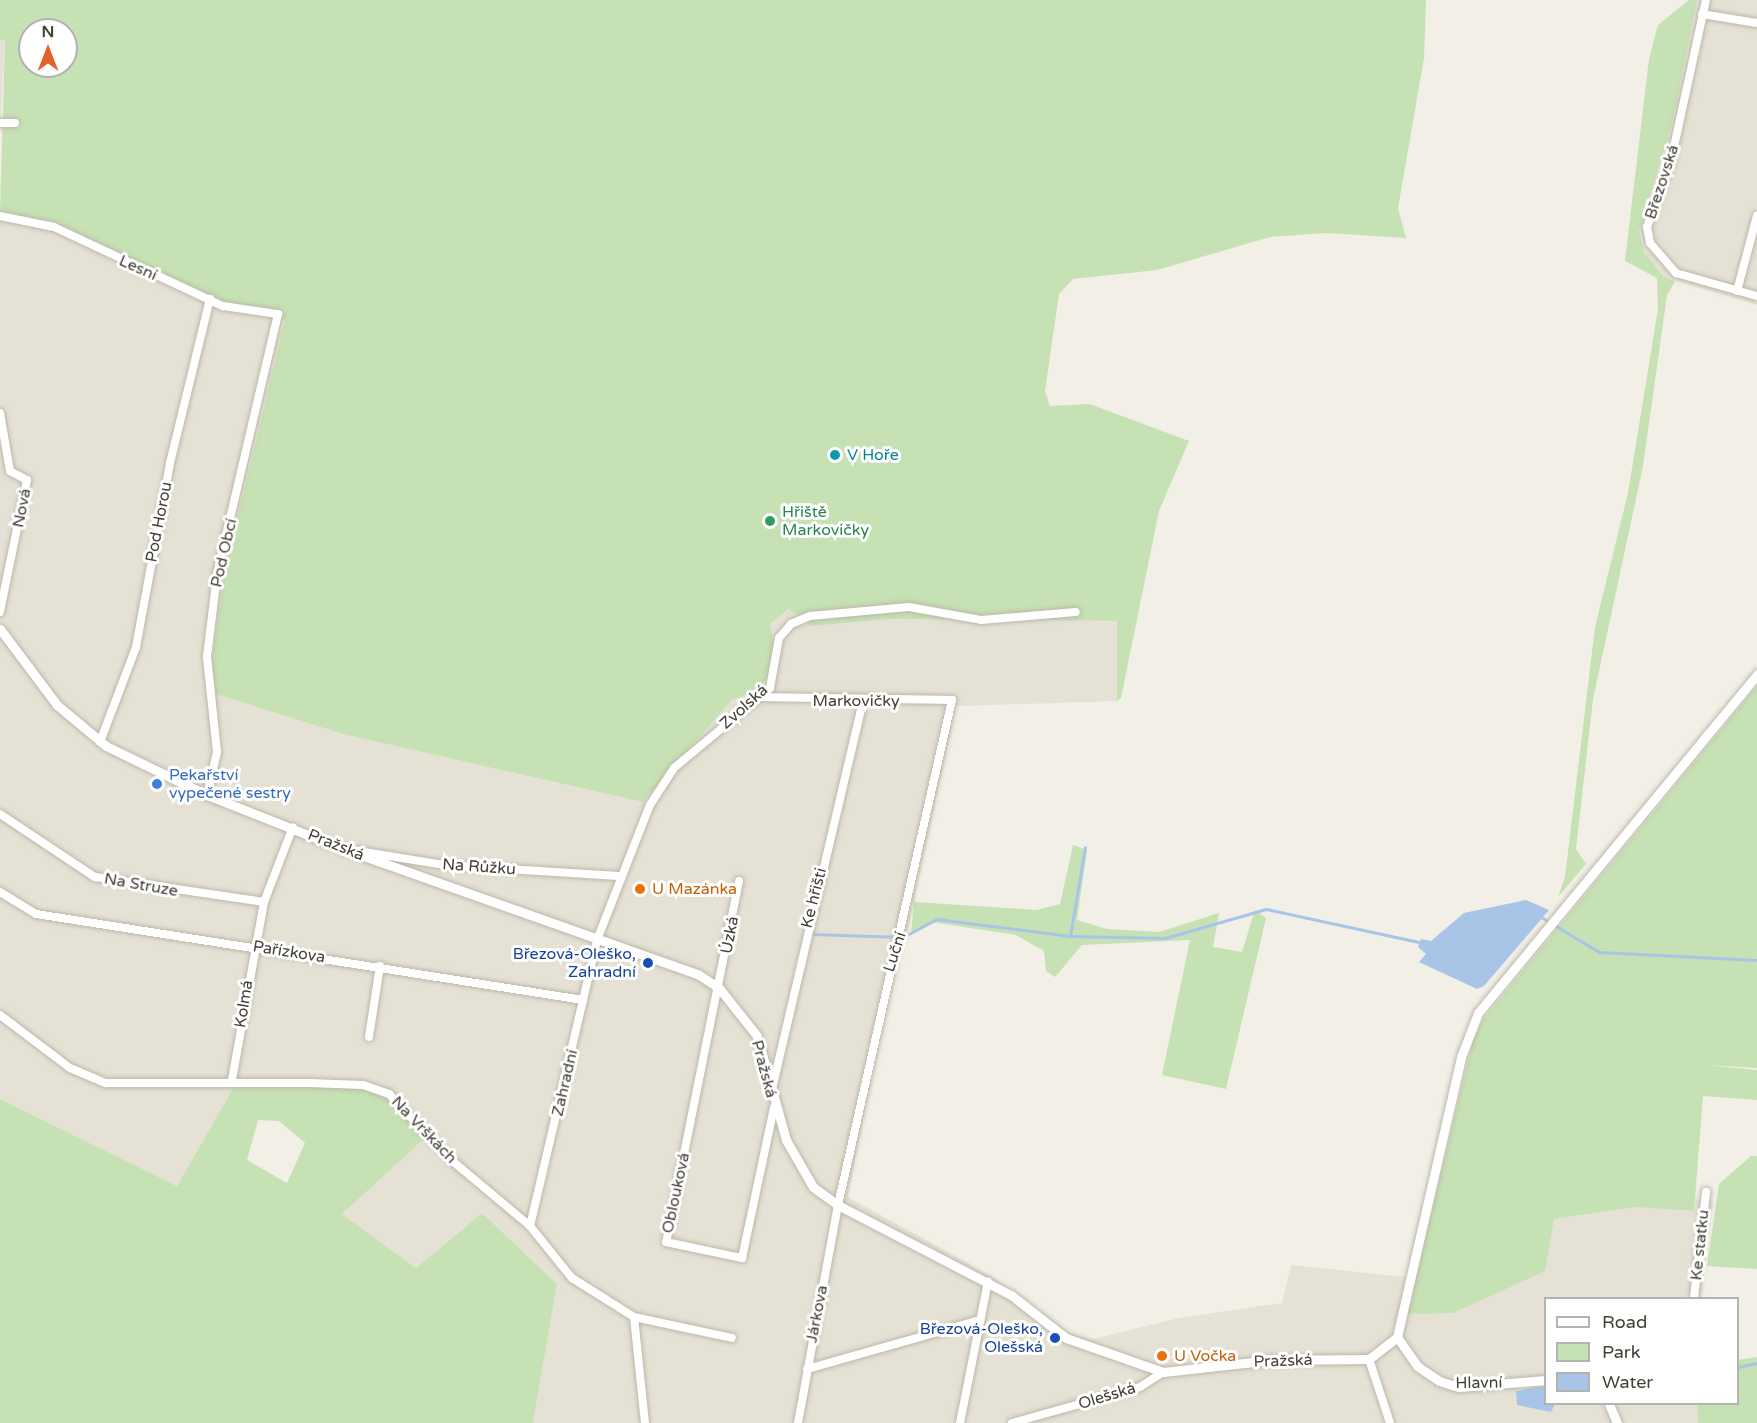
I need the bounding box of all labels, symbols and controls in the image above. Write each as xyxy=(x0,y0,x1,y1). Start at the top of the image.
north arrow xyxy=(18,18,78,78)
text: N xyxy=(42,22,54,42)
street label: Březovská xyxy=(1641,142,1683,222)
street label: Lesní xyxy=(116,251,160,285)
place label: V Hoře xyxy=(847,445,899,465)
marker: V Hoře xyxy=(828,448,842,462)
street label: Pod Horou xyxy=(142,480,176,564)
street label: Nová xyxy=(9,487,35,529)
place label: Hřiště Markovičky xyxy=(782,502,869,540)
marker: Hřiště Markovičky xyxy=(763,514,777,528)
street label: Pod Obcí xyxy=(207,517,241,589)
street label: Zvolská xyxy=(716,681,772,733)
street label: Markovičky xyxy=(812,691,900,711)
place label: Pekařství vypečené sestry xyxy=(169,765,291,803)
marker: Pekařství vypečené sestry xyxy=(150,777,164,791)
street label: Pražská xyxy=(305,825,367,865)
street label: Na Růžku xyxy=(442,855,516,879)
street label: Ke hřišti xyxy=(797,866,831,930)
street label: Na Struze xyxy=(103,869,179,901)
place label: U Mazánka xyxy=(652,879,737,899)
marker: U Mazánka xyxy=(633,882,647,896)
street label: Úzká xyxy=(717,915,743,955)
street label: Luční xyxy=(880,929,910,975)
street label: Pařízkova xyxy=(251,937,327,967)
place label: Březová-Oleško, Zahradní xyxy=(513,944,636,982)
marker: Březová-Oleško, Zahradní xyxy=(641,956,655,970)
street label: Kolmá xyxy=(231,979,257,1029)
street label: Pražská xyxy=(747,1038,781,1100)
street label: Zahradní xyxy=(548,1048,582,1118)
street label: Na Vrškách xyxy=(387,1092,461,1168)
street label: Oblouková xyxy=(658,1151,694,1235)
street label: Ke statku xyxy=(1687,1209,1713,1281)
street label: Járkova xyxy=(802,1284,832,1344)
legend xyxy=(1544,1297,1739,1405)
text: Road xyxy=(1602,1311,1647,1333)
place label: Březová-Oleško, Olešská xyxy=(920,1319,1043,1357)
marker: Březová-Oleško, Olešská xyxy=(1048,1331,1062,1345)
text: Park xyxy=(1602,1341,1640,1363)
place label: U Vočka xyxy=(1174,1346,1236,1366)
marker: U Vočka xyxy=(1155,1349,1169,1363)
street label: Pražská xyxy=(1253,1350,1313,1372)
text: Water xyxy=(1602,1371,1653,1393)
street label: Hlavní xyxy=(1455,1373,1503,1393)
street label: Olešská xyxy=(1076,1378,1138,1414)

